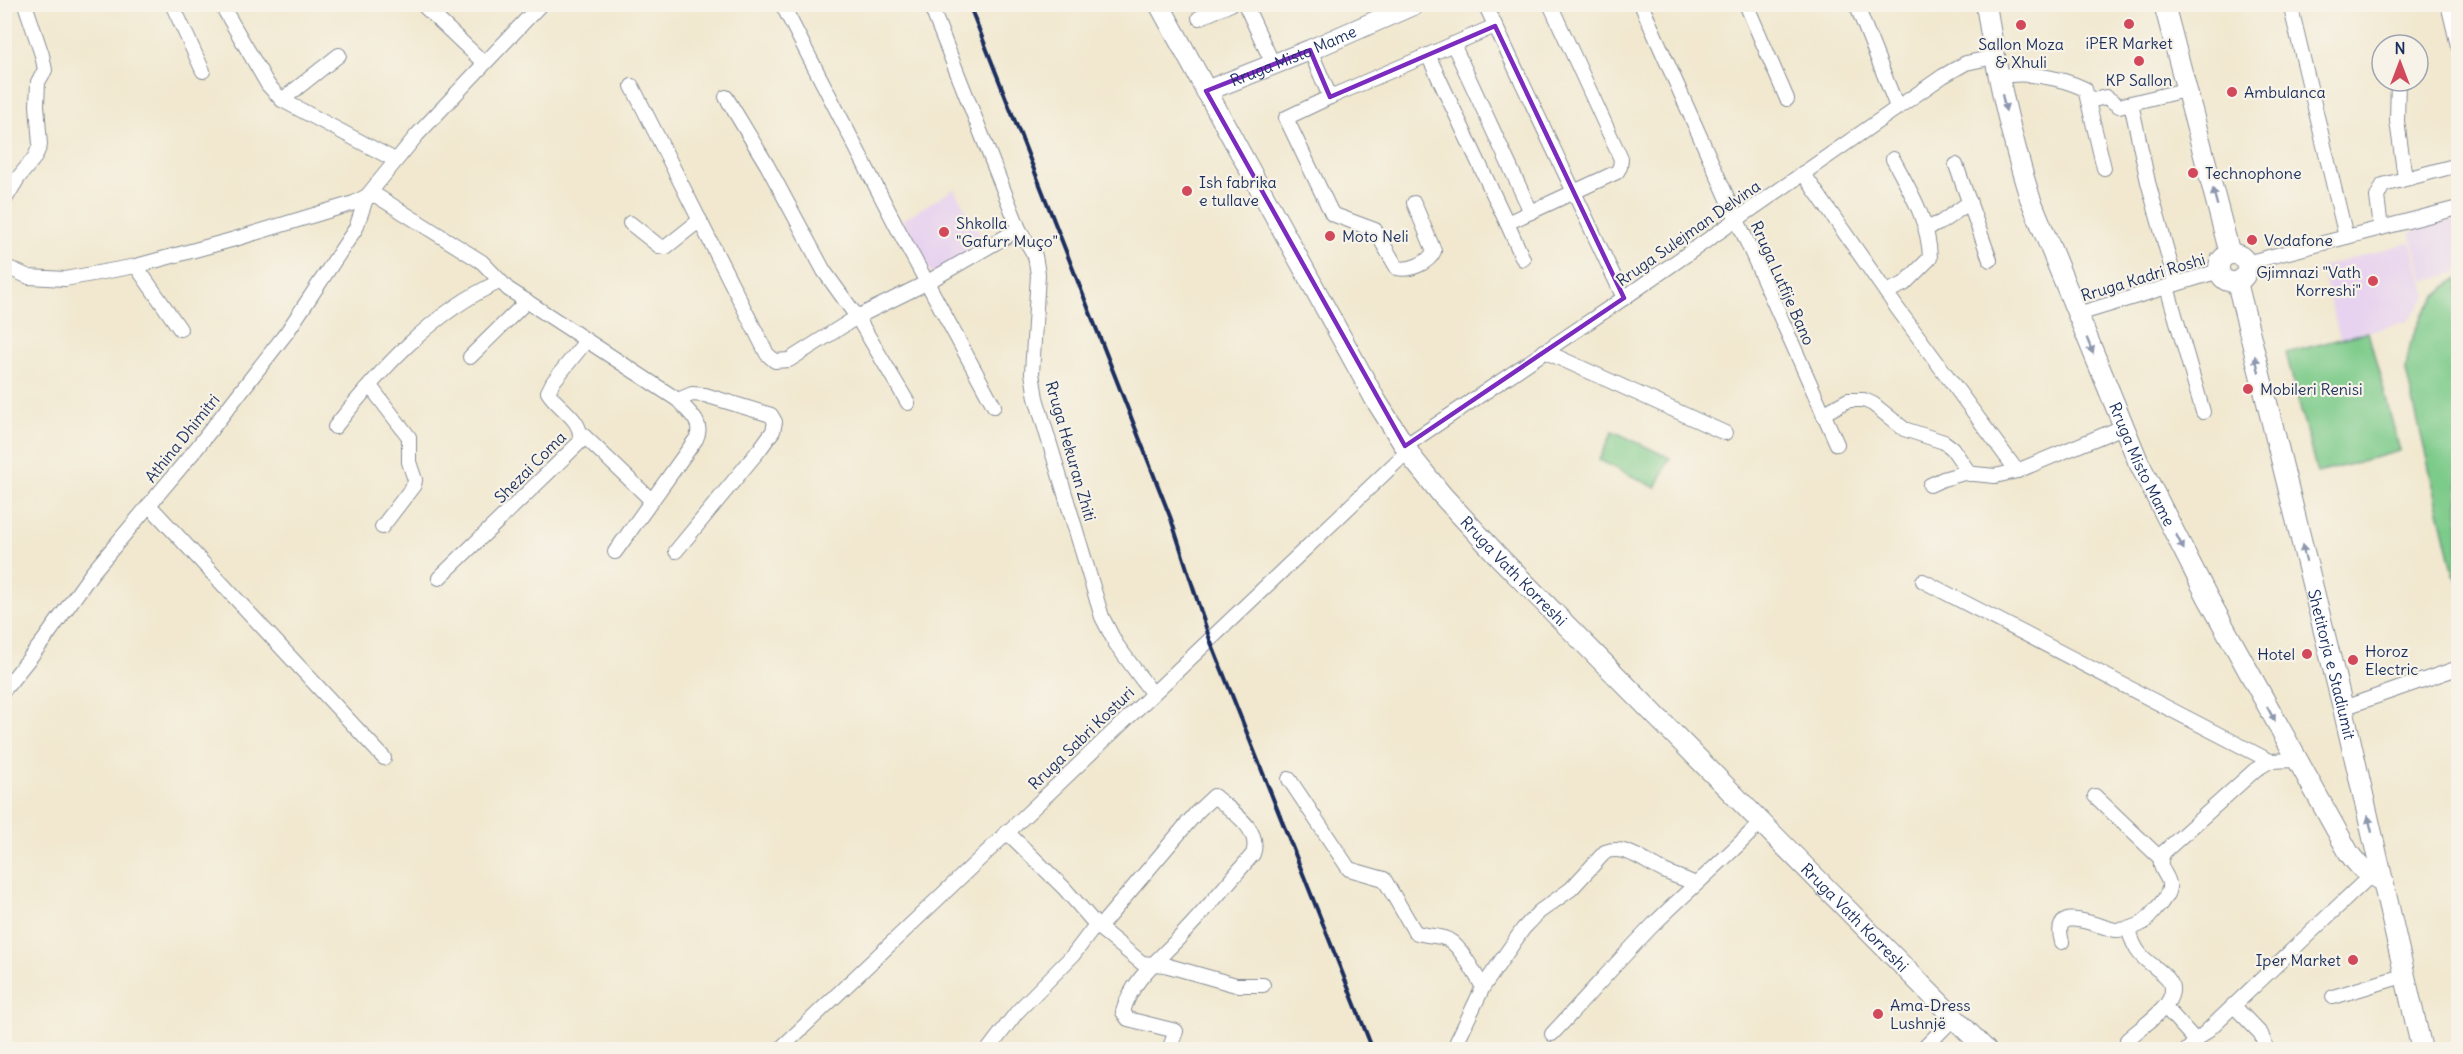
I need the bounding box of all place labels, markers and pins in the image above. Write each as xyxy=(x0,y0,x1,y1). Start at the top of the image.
marker: iPER Market xyxy=(2122,17,2136,31)
marker: Sallon Moza & Xhuli xyxy=(2014,18,2028,32)
place label: iPER Market xyxy=(2085,33,2173,53)
place label: Sallon Moza & Xhuli xyxy=(1978,34,2064,72)
marker: KP Sallon xyxy=(2132,54,2146,68)
place label: KP Sallon xyxy=(2106,70,2172,90)
place label: Ambulanca xyxy=(2244,82,2326,102)
marker: Ambulanca xyxy=(2225,85,2239,99)
place label: Technophone xyxy=(2205,163,2302,183)
marker: Technophone xyxy=(2186,166,2200,180)
place label: Ish fabrika e tullave xyxy=(1199,172,1277,210)
marker: Ish fabrika e tullave xyxy=(1180,184,1194,198)
place label: Shkolla "Gafurr Muço" xyxy=(956,213,1058,251)
marker: Shkolla "Gafurr Muço" xyxy=(937,225,951,239)
place label: Moto Neli xyxy=(1342,226,1409,246)
marker: Moto Neli xyxy=(1323,229,1337,243)
place label: Vodafone xyxy=(2264,230,2333,250)
marker: Vodafone xyxy=(2245,233,2259,247)
place label: Gjimnazi "Vath Korreshi" xyxy=(2256,262,2361,300)
marker: Gjimnazi "Vath Korreshi" xyxy=(2366,274,2380,288)
place label: Mobileri Renisi xyxy=(2260,379,2363,399)
marker: Mobileri Renisi xyxy=(2241,382,2255,396)
place label: Horoz Electric xyxy=(2365,641,2418,679)
place label: Hotel xyxy=(2257,644,2295,664)
marker: Hotel xyxy=(2300,647,2314,661)
marker: Horoz Electric xyxy=(2346,653,2360,667)
place label: Iper Market xyxy=(2255,950,2342,970)
marker: Iper Market xyxy=(2346,953,2360,967)
place label: Ama-Dress Lushnjë xyxy=(1890,995,1971,1033)
marker: Ama-Dress Lushnjë xyxy=(1871,1007,1885,1021)

